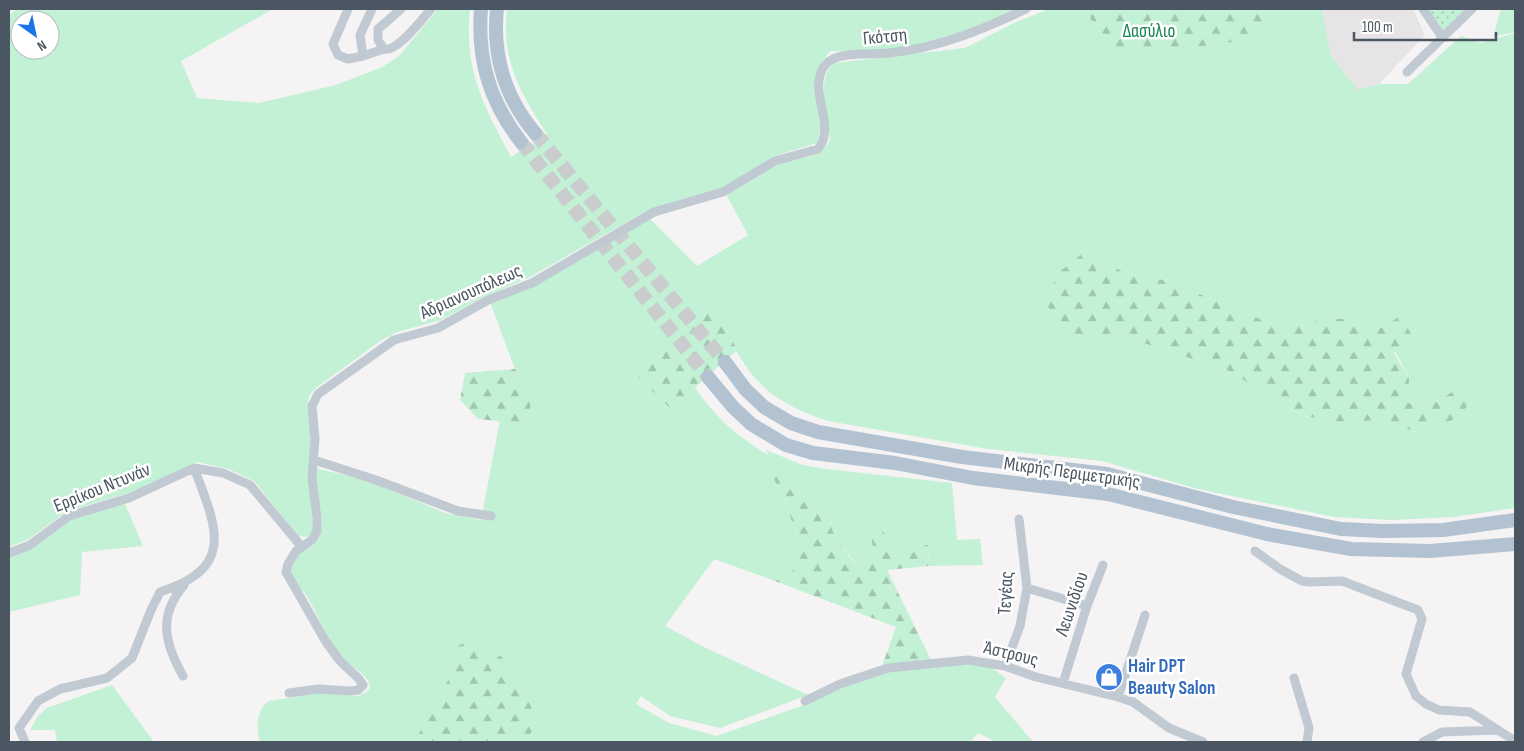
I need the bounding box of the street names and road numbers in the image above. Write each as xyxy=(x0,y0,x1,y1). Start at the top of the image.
street label: Γκότση xyxy=(862,24,908,50)
street label: Αδριανουπόλεως xyxy=(416,259,526,325)
street label: Μικρής Περιμετρικής xyxy=(1002,452,1142,494)
street label: Ερρίκου Ντυνάν xyxy=(50,458,154,518)
street label: Λεωνιδίου xyxy=(1050,569,1094,640)
street label: Τεγέας xyxy=(993,571,1019,615)
street label: Άστρους xyxy=(981,636,1041,672)

